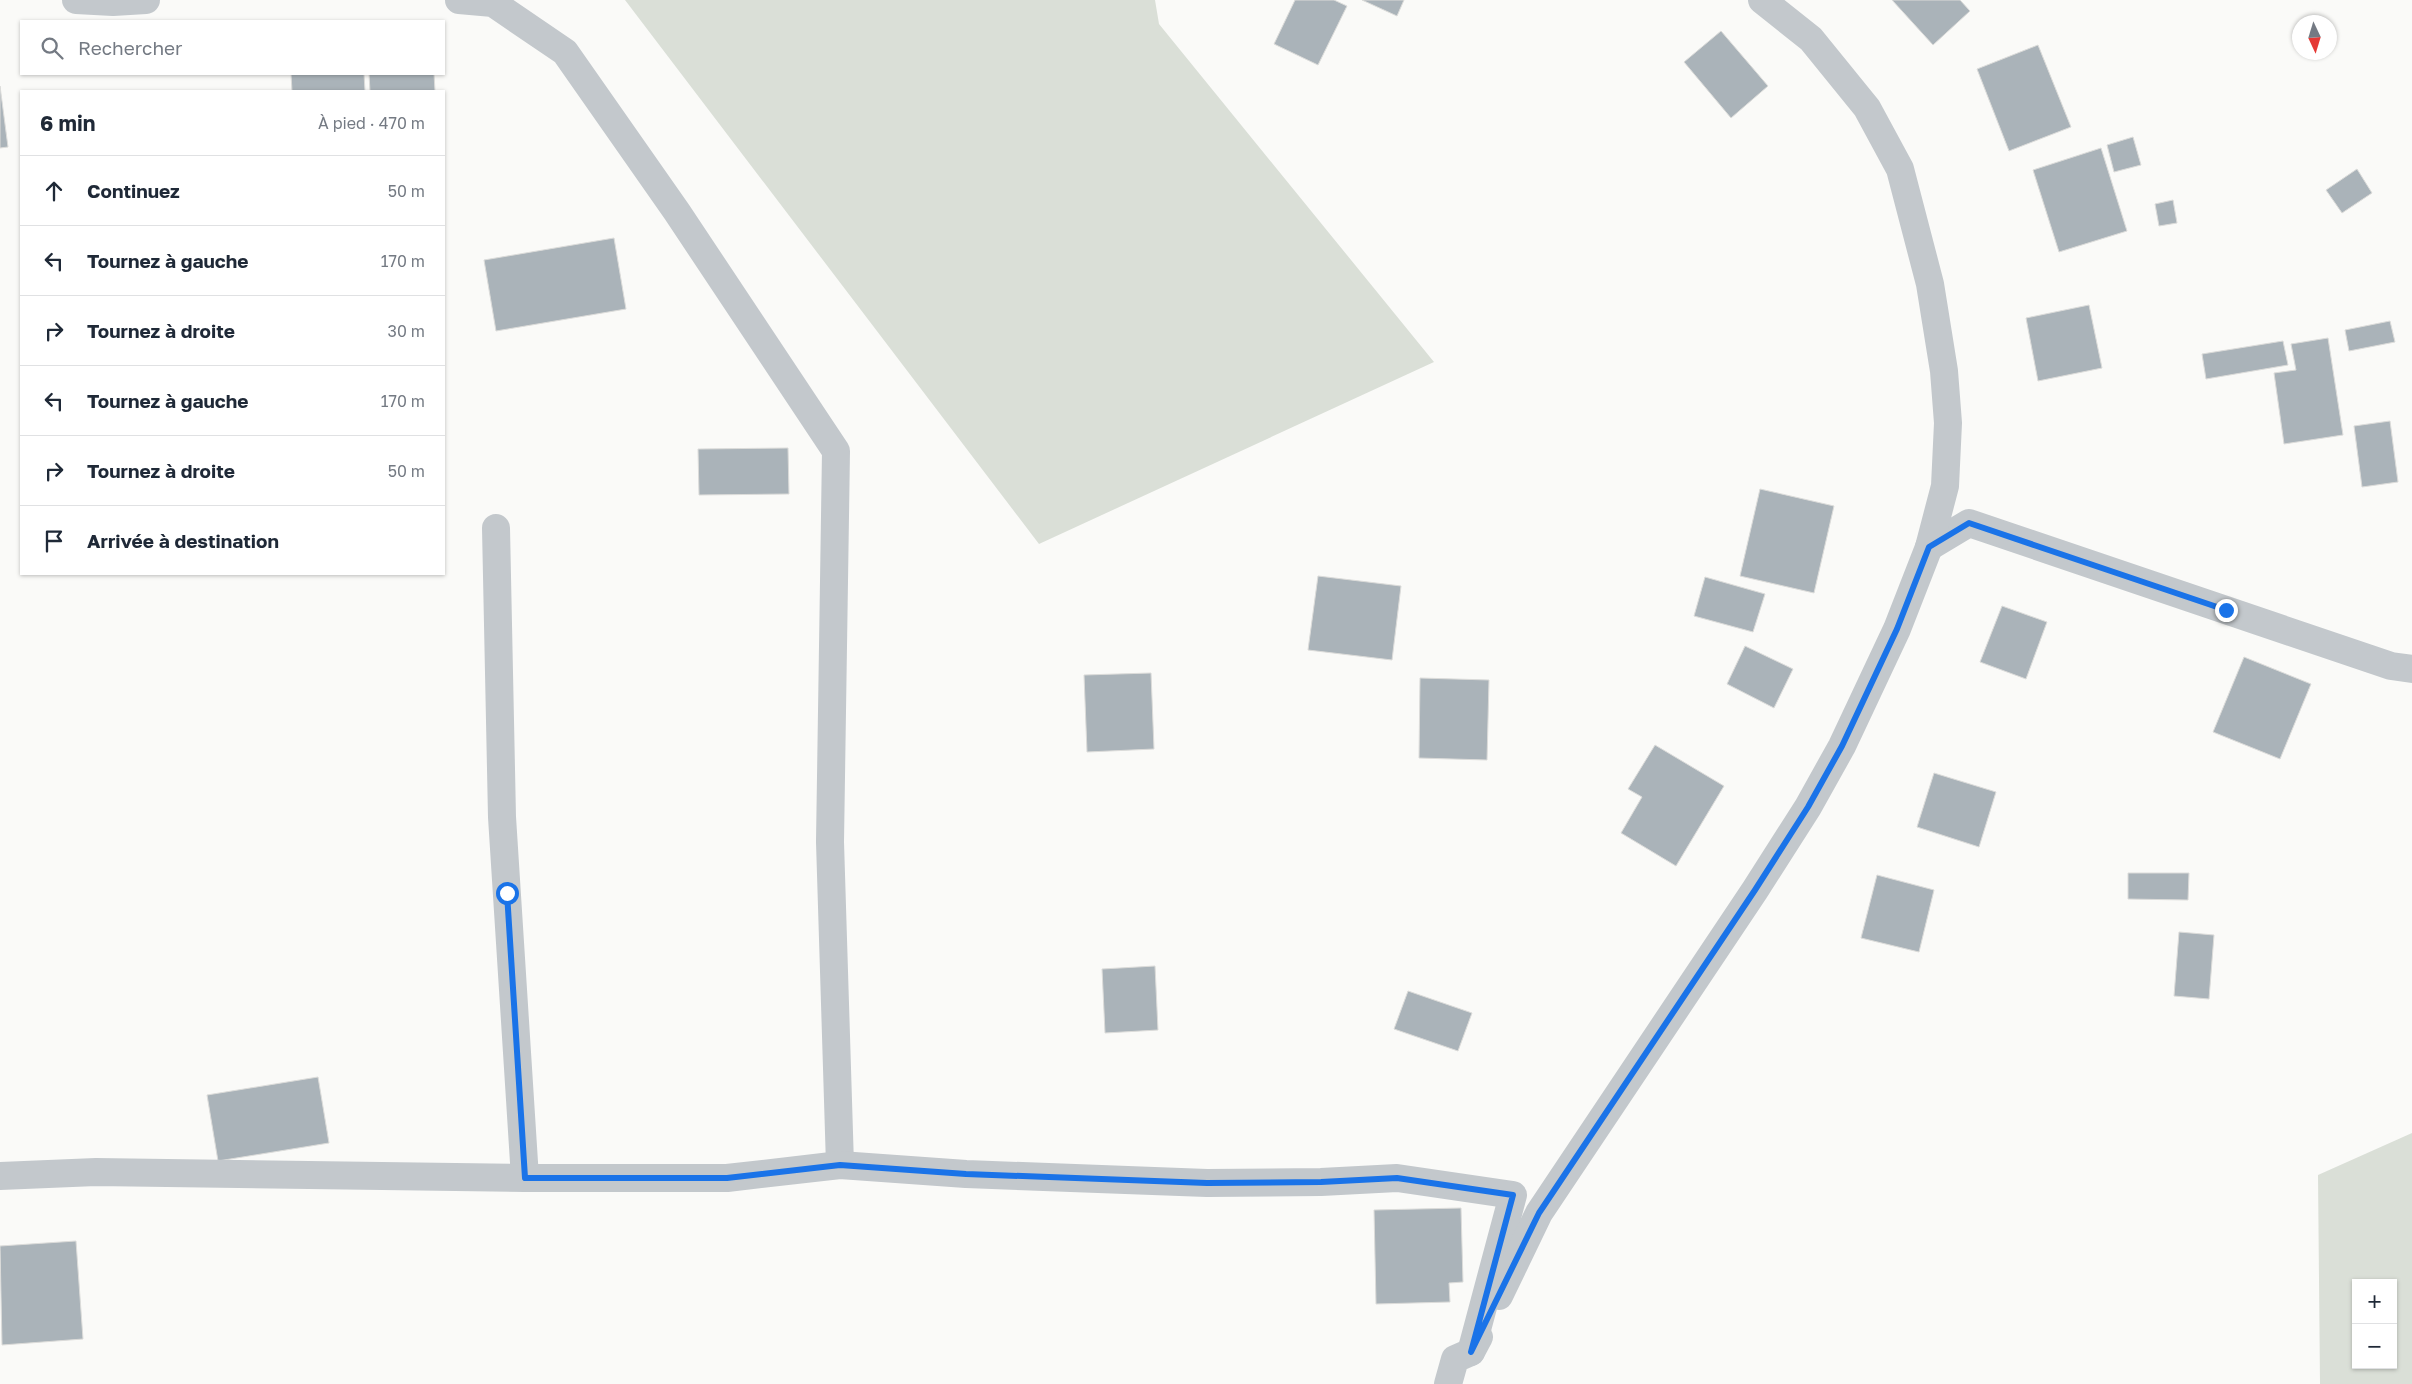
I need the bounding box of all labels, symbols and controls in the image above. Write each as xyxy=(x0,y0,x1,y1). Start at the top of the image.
north arrow xyxy=(2292,15,2337,60)
search box xyxy=(20,20,445,75)
icon: search xyxy=(38,34,66,62)
text: Rechercher xyxy=(78,36,183,59)
text: 6 min xyxy=(40,110,95,136)
text: À pied · 470 m xyxy=(318,113,425,133)
icon: ahead xyxy=(40,177,68,205)
text: Continuez xyxy=(87,179,180,202)
text: 50 m xyxy=(388,181,425,201)
icon: left xyxy=(40,247,68,275)
text: Tournez à gauche xyxy=(87,249,248,272)
text: 170 m xyxy=(381,251,425,271)
icon: right xyxy=(40,317,68,345)
text: Tournez à droite xyxy=(87,319,235,342)
text: 30 m xyxy=(388,321,425,341)
icon: left xyxy=(40,387,68,415)
text: Tournez à gauche xyxy=(87,389,248,412)
text: 170 m xyxy=(381,391,425,411)
icon: right xyxy=(40,457,68,485)
text: Tournez à droite xyxy=(87,459,235,482)
text: 50 m xyxy=(388,461,425,481)
icon: arrive xyxy=(40,527,68,555)
text: Arrivée à destination xyxy=(87,529,279,552)
route end xyxy=(2215,599,2238,622)
route start xyxy=(496,882,519,905)
map controls xyxy=(2352,1279,2397,1369)
button: + xyxy=(2352,1279,2397,1324)
button: − xyxy=(2352,1324,2397,1369)

